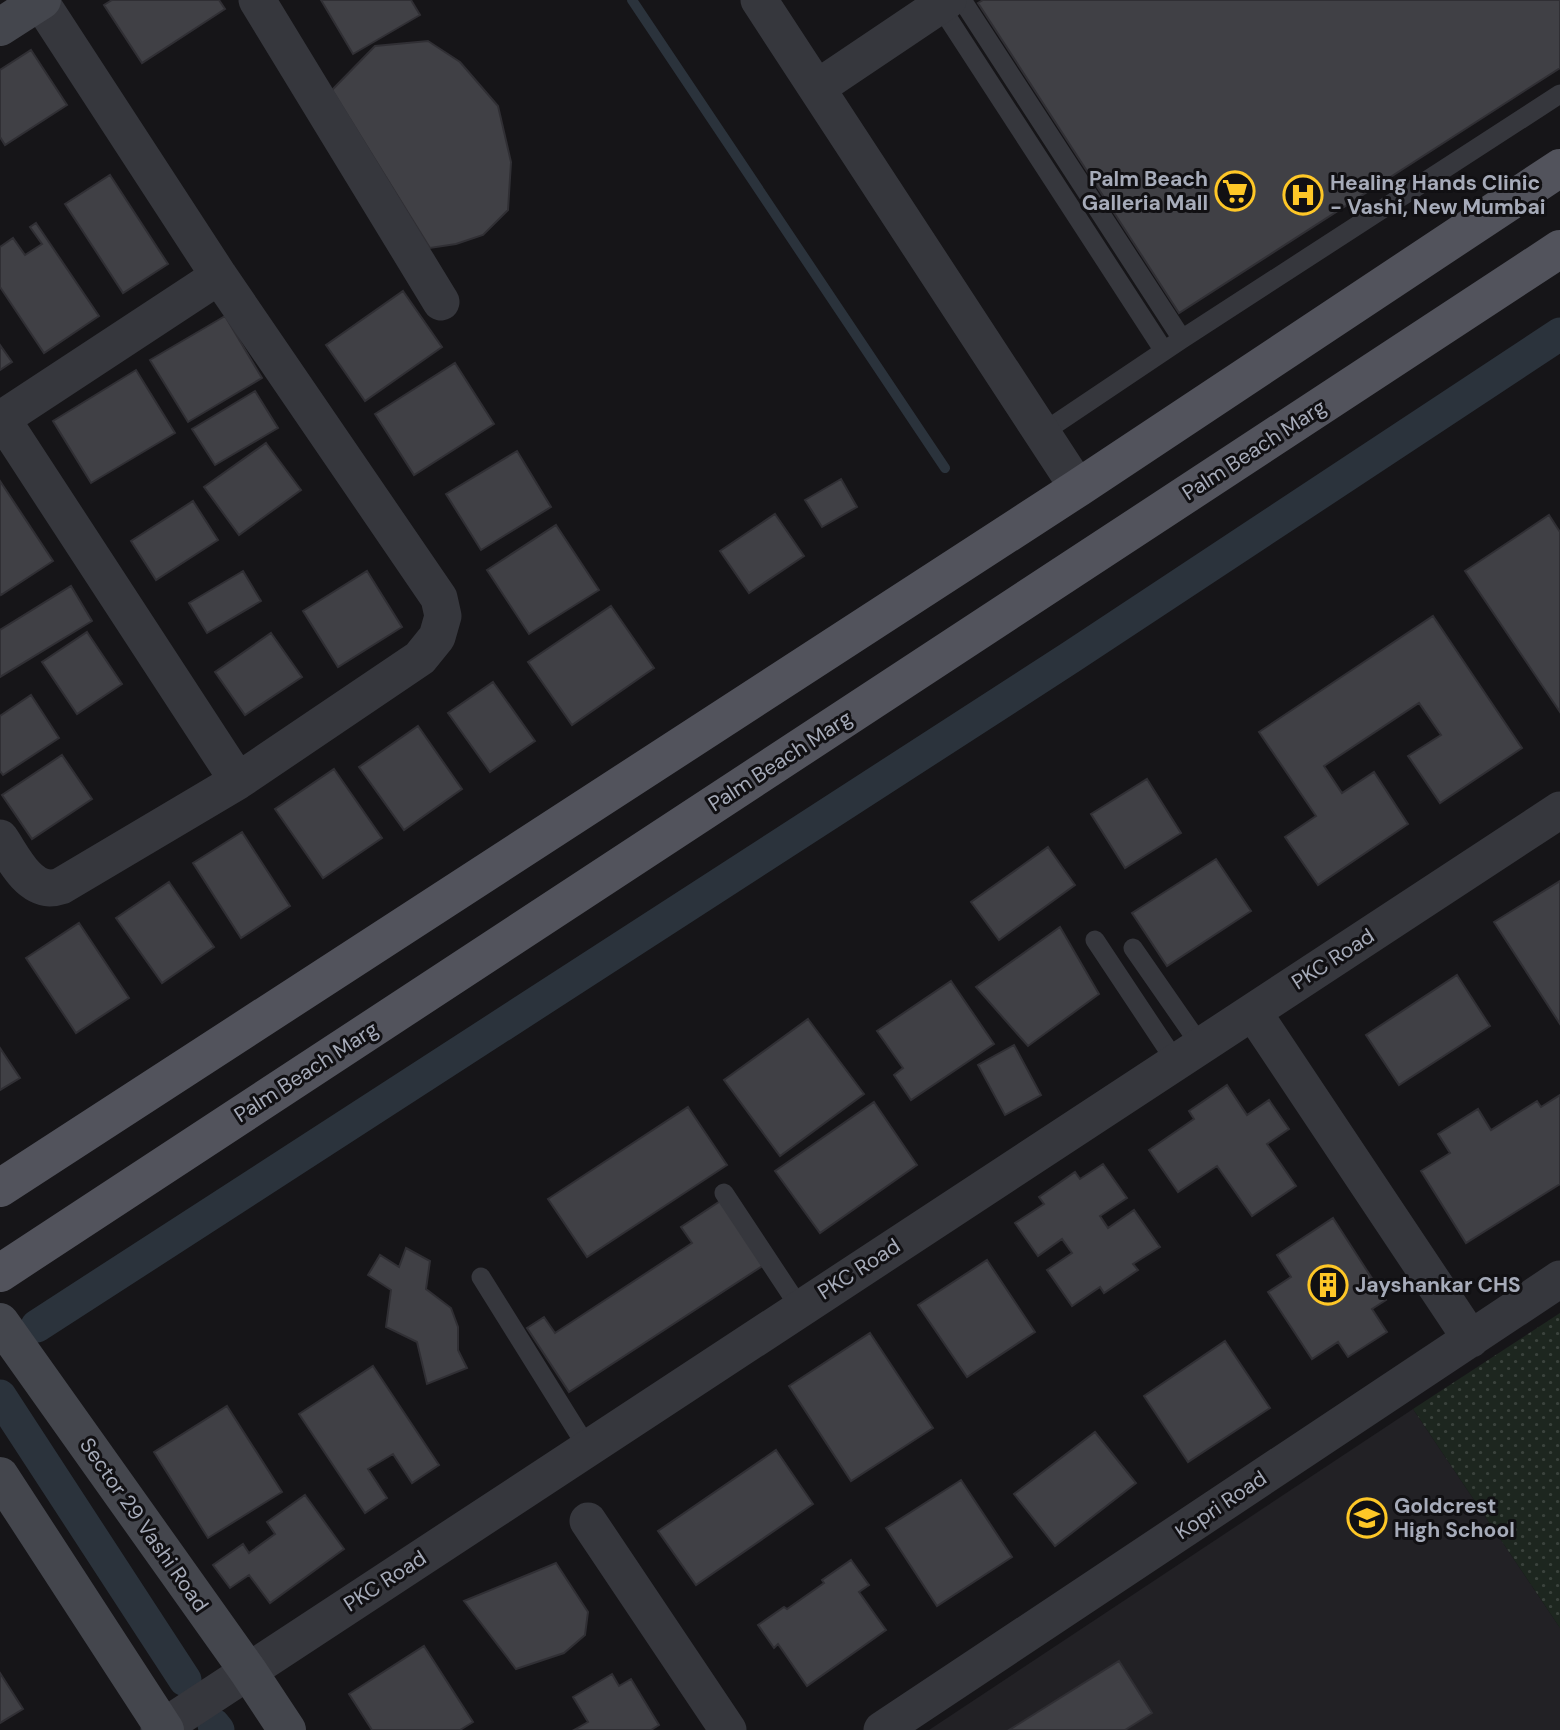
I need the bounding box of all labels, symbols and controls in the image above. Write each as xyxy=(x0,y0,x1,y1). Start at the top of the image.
place label: Palm Beach Galleria Mall xyxy=(1082,165,1208,217)
place label: Healing Hands Clinic - Vashi, New Mumbai xyxy=(1330,169,1546,221)
supermarket icon: Palm Beach Galleria Mall xyxy=(1214,170,1256,212)
hospital icon: Healing Hands Clinic - Vashi, New Mumbai xyxy=(1282,174,1324,216)
street label: Palm Beach Marg xyxy=(1177,393,1332,507)
street label: Palm Beach Marg xyxy=(703,704,858,818)
street label: PKC Road xyxy=(1286,922,1380,996)
street label: Palm Beach Marg xyxy=(229,1015,384,1129)
street label: PKC Road xyxy=(812,1232,906,1306)
building icon: Jayshankar CHS xyxy=(1307,1264,1349,1306)
place label: Jayshankar CHS xyxy=(1355,1271,1521,1299)
street label: Sector 29 Vashi Road xyxy=(73,1432,215,1618)
street label: Kopri Road xyxy=(1170,1464,1272,1546)
place label: Goldcrest High School xyxy=(1394,1492,1515,1544)
school or university icon: Goldcrest High School xyxy=(1346,1497,1388,1539)
street label: PKC Road xyxy=(338,1544,432,1618)

